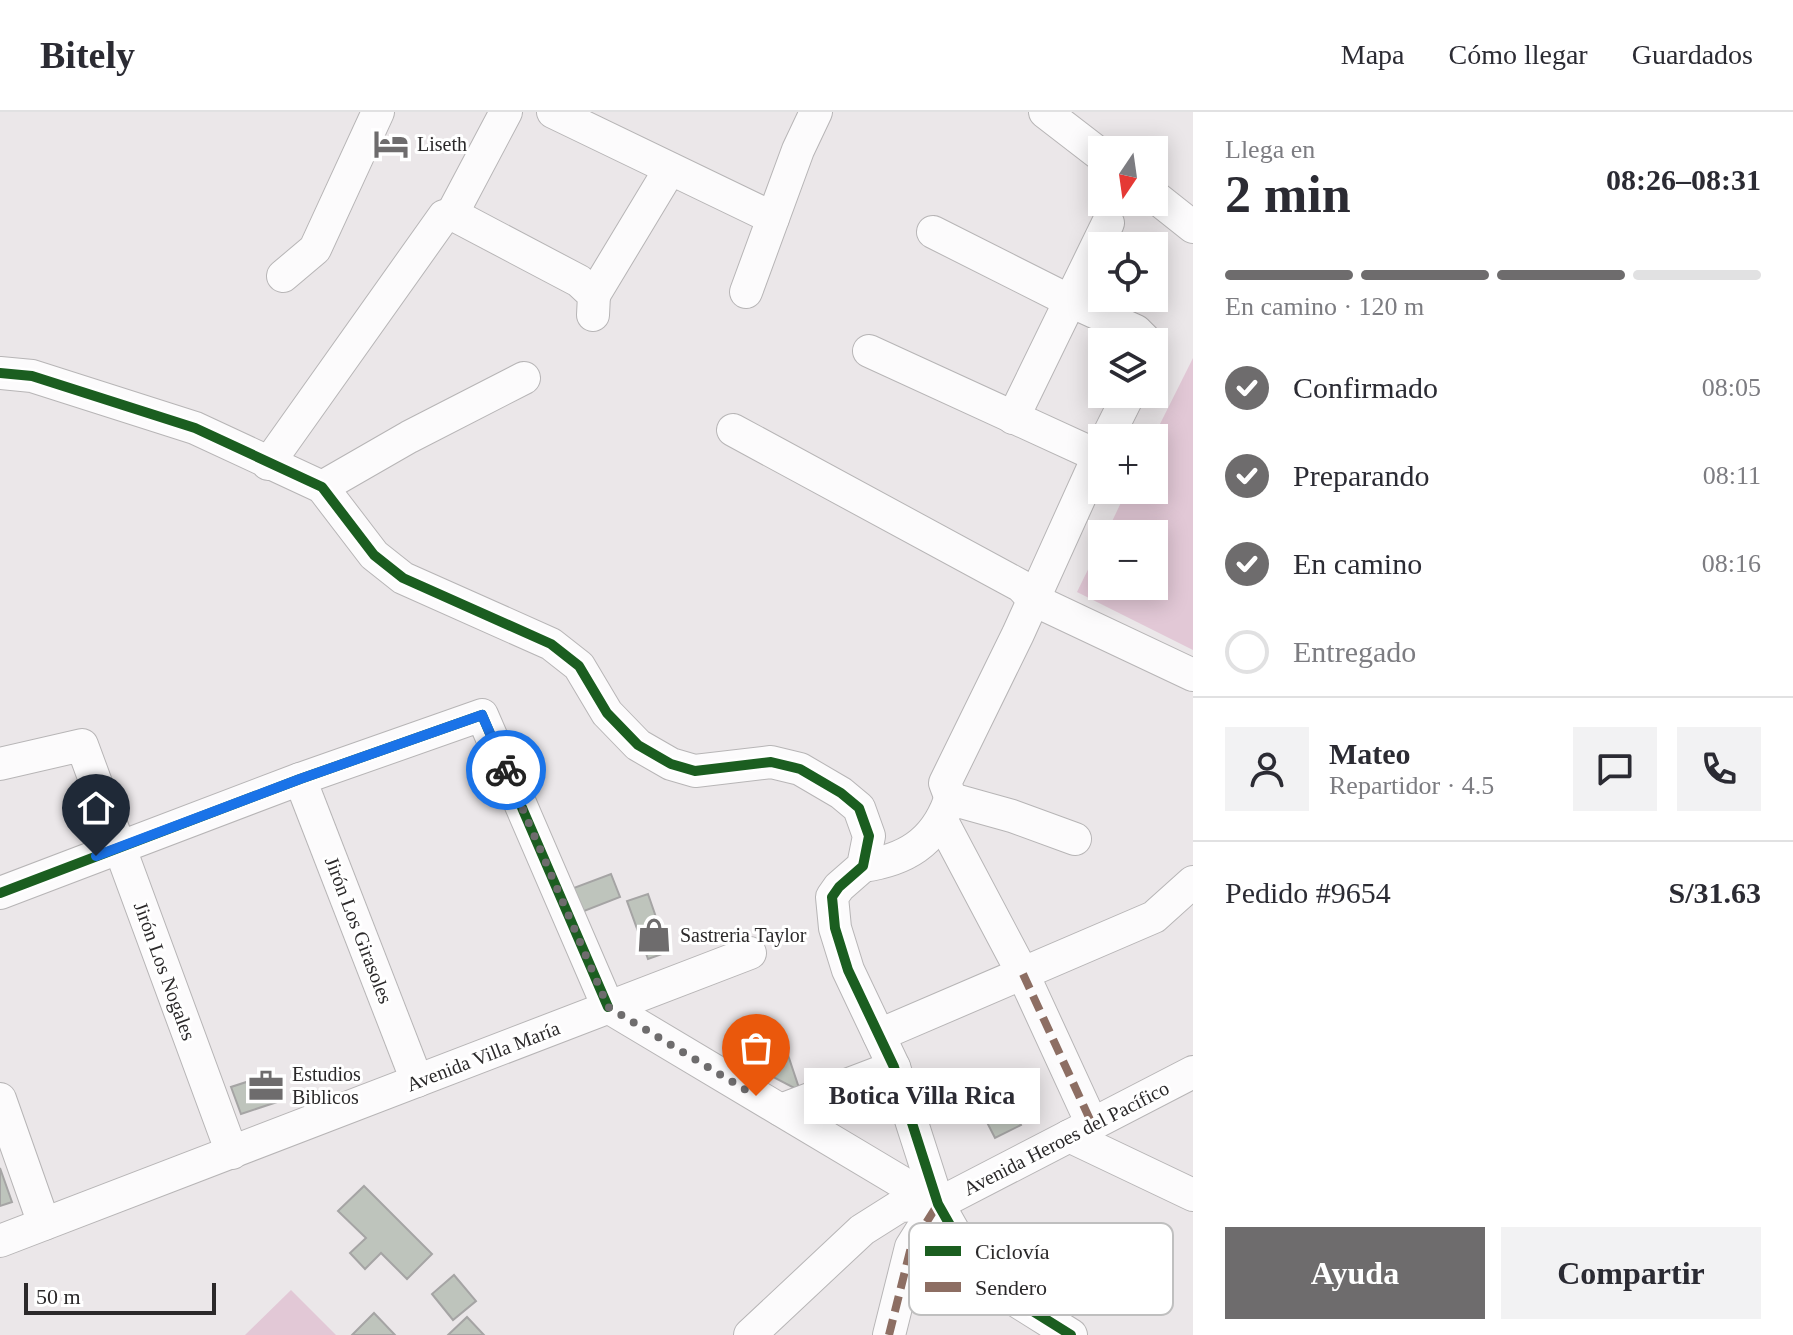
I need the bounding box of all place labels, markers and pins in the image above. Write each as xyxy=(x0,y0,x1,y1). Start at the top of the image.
hotel icon: Liseth xyxy=(372,125,410,163)
place label: Liseth xyxy=(417,133,467,155)
pin xyxy=(62,774,130,856)
shop icon: Sastreria Taylor xyxy=(635,916,673,954)
place label: Sastreria Taylor xyxy=(680,924,807,947)
pin xyxy=(722,1014,790,1096)
place label: Estudios Biblicos xyxy=(292,1063,361,1108)
office icon: Estudios Biblicos xyxy=(247,1067,285,1105)
callout: Botica Villa Rica xyxy=(804,1068,1040,1124)

